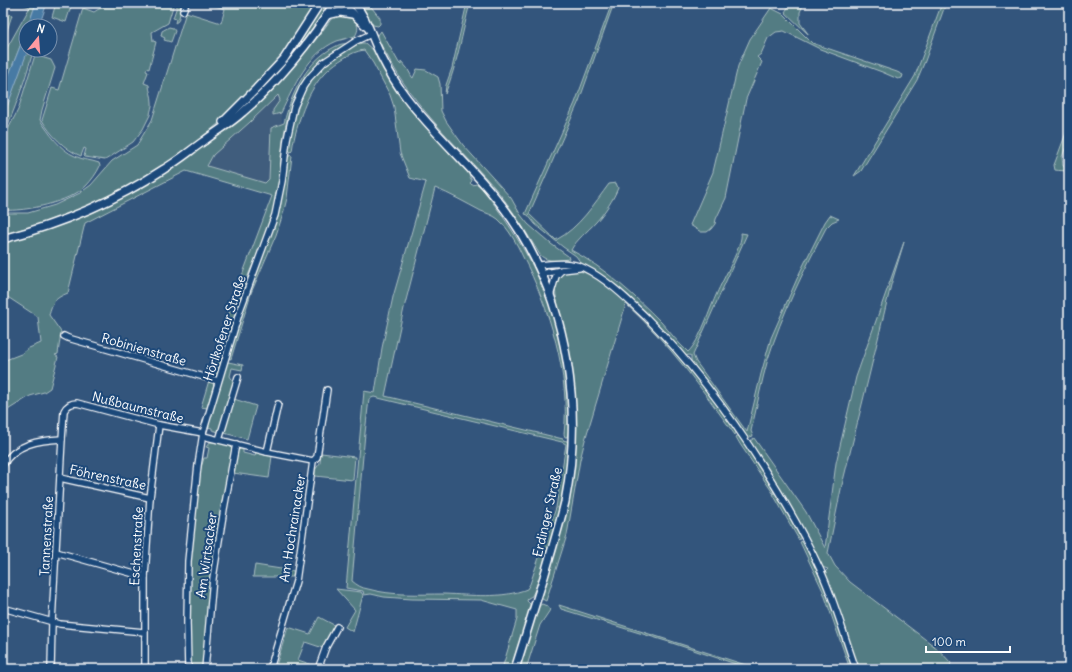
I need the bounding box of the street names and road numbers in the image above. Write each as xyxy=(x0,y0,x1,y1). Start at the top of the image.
street label: Hörlkofener Straße xyxy=(199,273,250,383)
street label: Robinienstraße xyxy=(99,329,188,370)
street label: Nußbaumstraße xyxy=(90,388,186,427)
street label: Föhrenstraße xyxy=(68,461,148,494)
street label: Erdinger Straße xyxy=(529,466,566,559)
street label: Am Hochrainacker xyxy=(276,472,310,583)
street label: Tannenstraße xyxy=(36,496,57,576)
street label: Eschenstraße xyxy=(126,506,147,586)
street label: Am Wirtsacker xyxy=(192,511,221,599)

